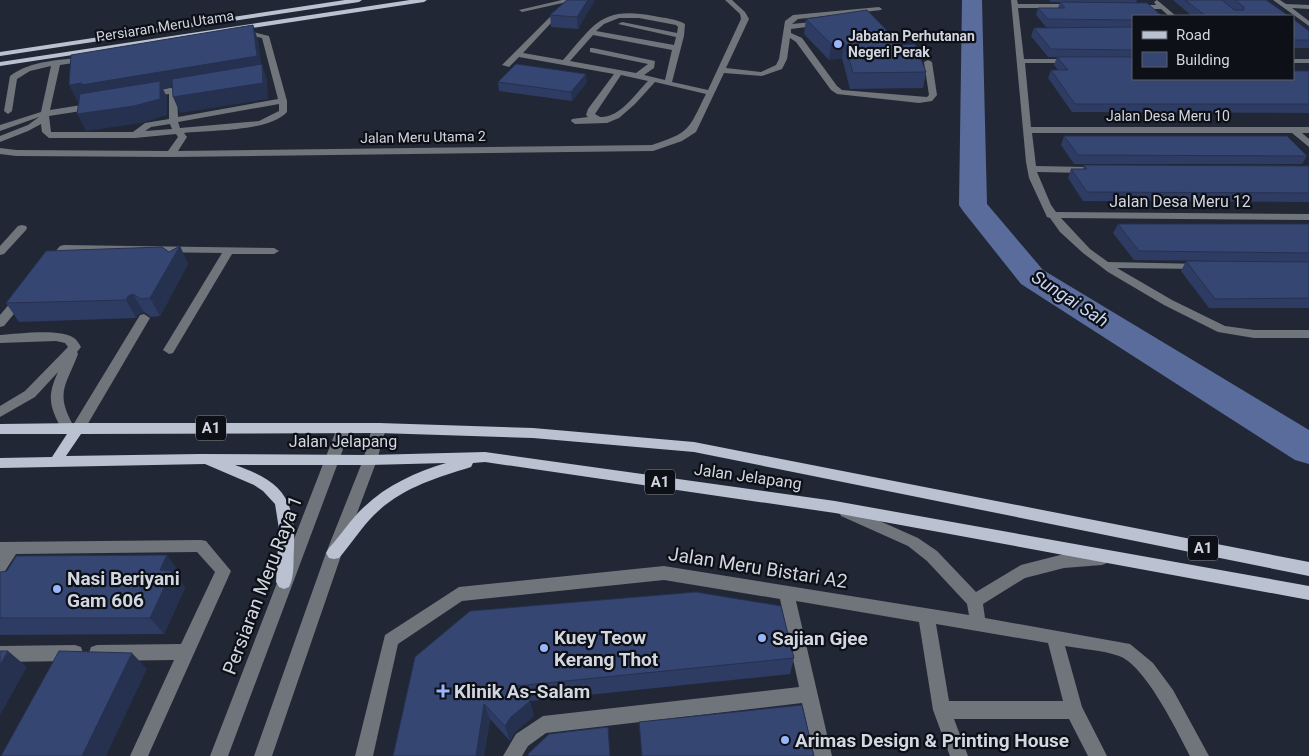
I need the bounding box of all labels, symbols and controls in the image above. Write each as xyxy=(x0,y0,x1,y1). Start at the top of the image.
street label: Persiaran Meru Utama xyxy=(95,7,235,45)
legend xyxy=(1132,15,1294,80)
text: Road xyxy=(1176,26,1210,44)
place label: Jabatan Perhutanan Negeri Perak xyxy=(848,28,975,60)
marker: Jabatan Perhutanan Negeri Perak xyxy=(832,38,844,50)
text: Building xyxy=(1176,51,1230,69)
street label: Jalan Desa Meru 10 xyxy=(1106,108,1230,124)
street label: Jalan Meru Utama 2 xyxy=(360,128,486,146)
street label: Jalan Desa Meru 12 xyxy=(1109,192,1251,211)
water label: Sungai Sah xyxy=(1028,266,1113,331)
road number: A1 xyxy=(196,416,226,440)
street label: Jalan Jelapang xyxy=(289,432,397,451)
street label: Jalan Jelapang xyxy=(693,460,803,493)
road number: A1 xyxy=(645,470,675,494)
street label: Persiaran Meru Raya 1 xyxy=(218,493,307,678)
road number: A1 xyxy=(1188,536,1218,560)
street label: Jalan Meru Bistari A2 xyxy=(667,542,849,593)
place label: Nasi Beriyani Gam 606 xyxy=(67,567,180,612)
marker: Nasi Beriyani Gam 606 xyxy=(51,583,63,595)
place label: Kuey Teow Kerang Thot xyxy=(554,626,659,671)
place label: Sajian Gjee xyxy=(772,627,868,650)
marker: Sajian Gjee xyxy=(756,632,768,644)
marker: Kuey Teow Kerang Thot xyxy=(538,642,550,654)
place label: Klinik As-Salam xyxy=(454,680,590,703)
marker: Klinik As-Salam xyxy=(436,684,450,698)
place label: Arimas Design & Printing House xyxy=(795,729,1069,752)
marker: Arimas Design & Printing House xyxy=(779,734,791,746)

